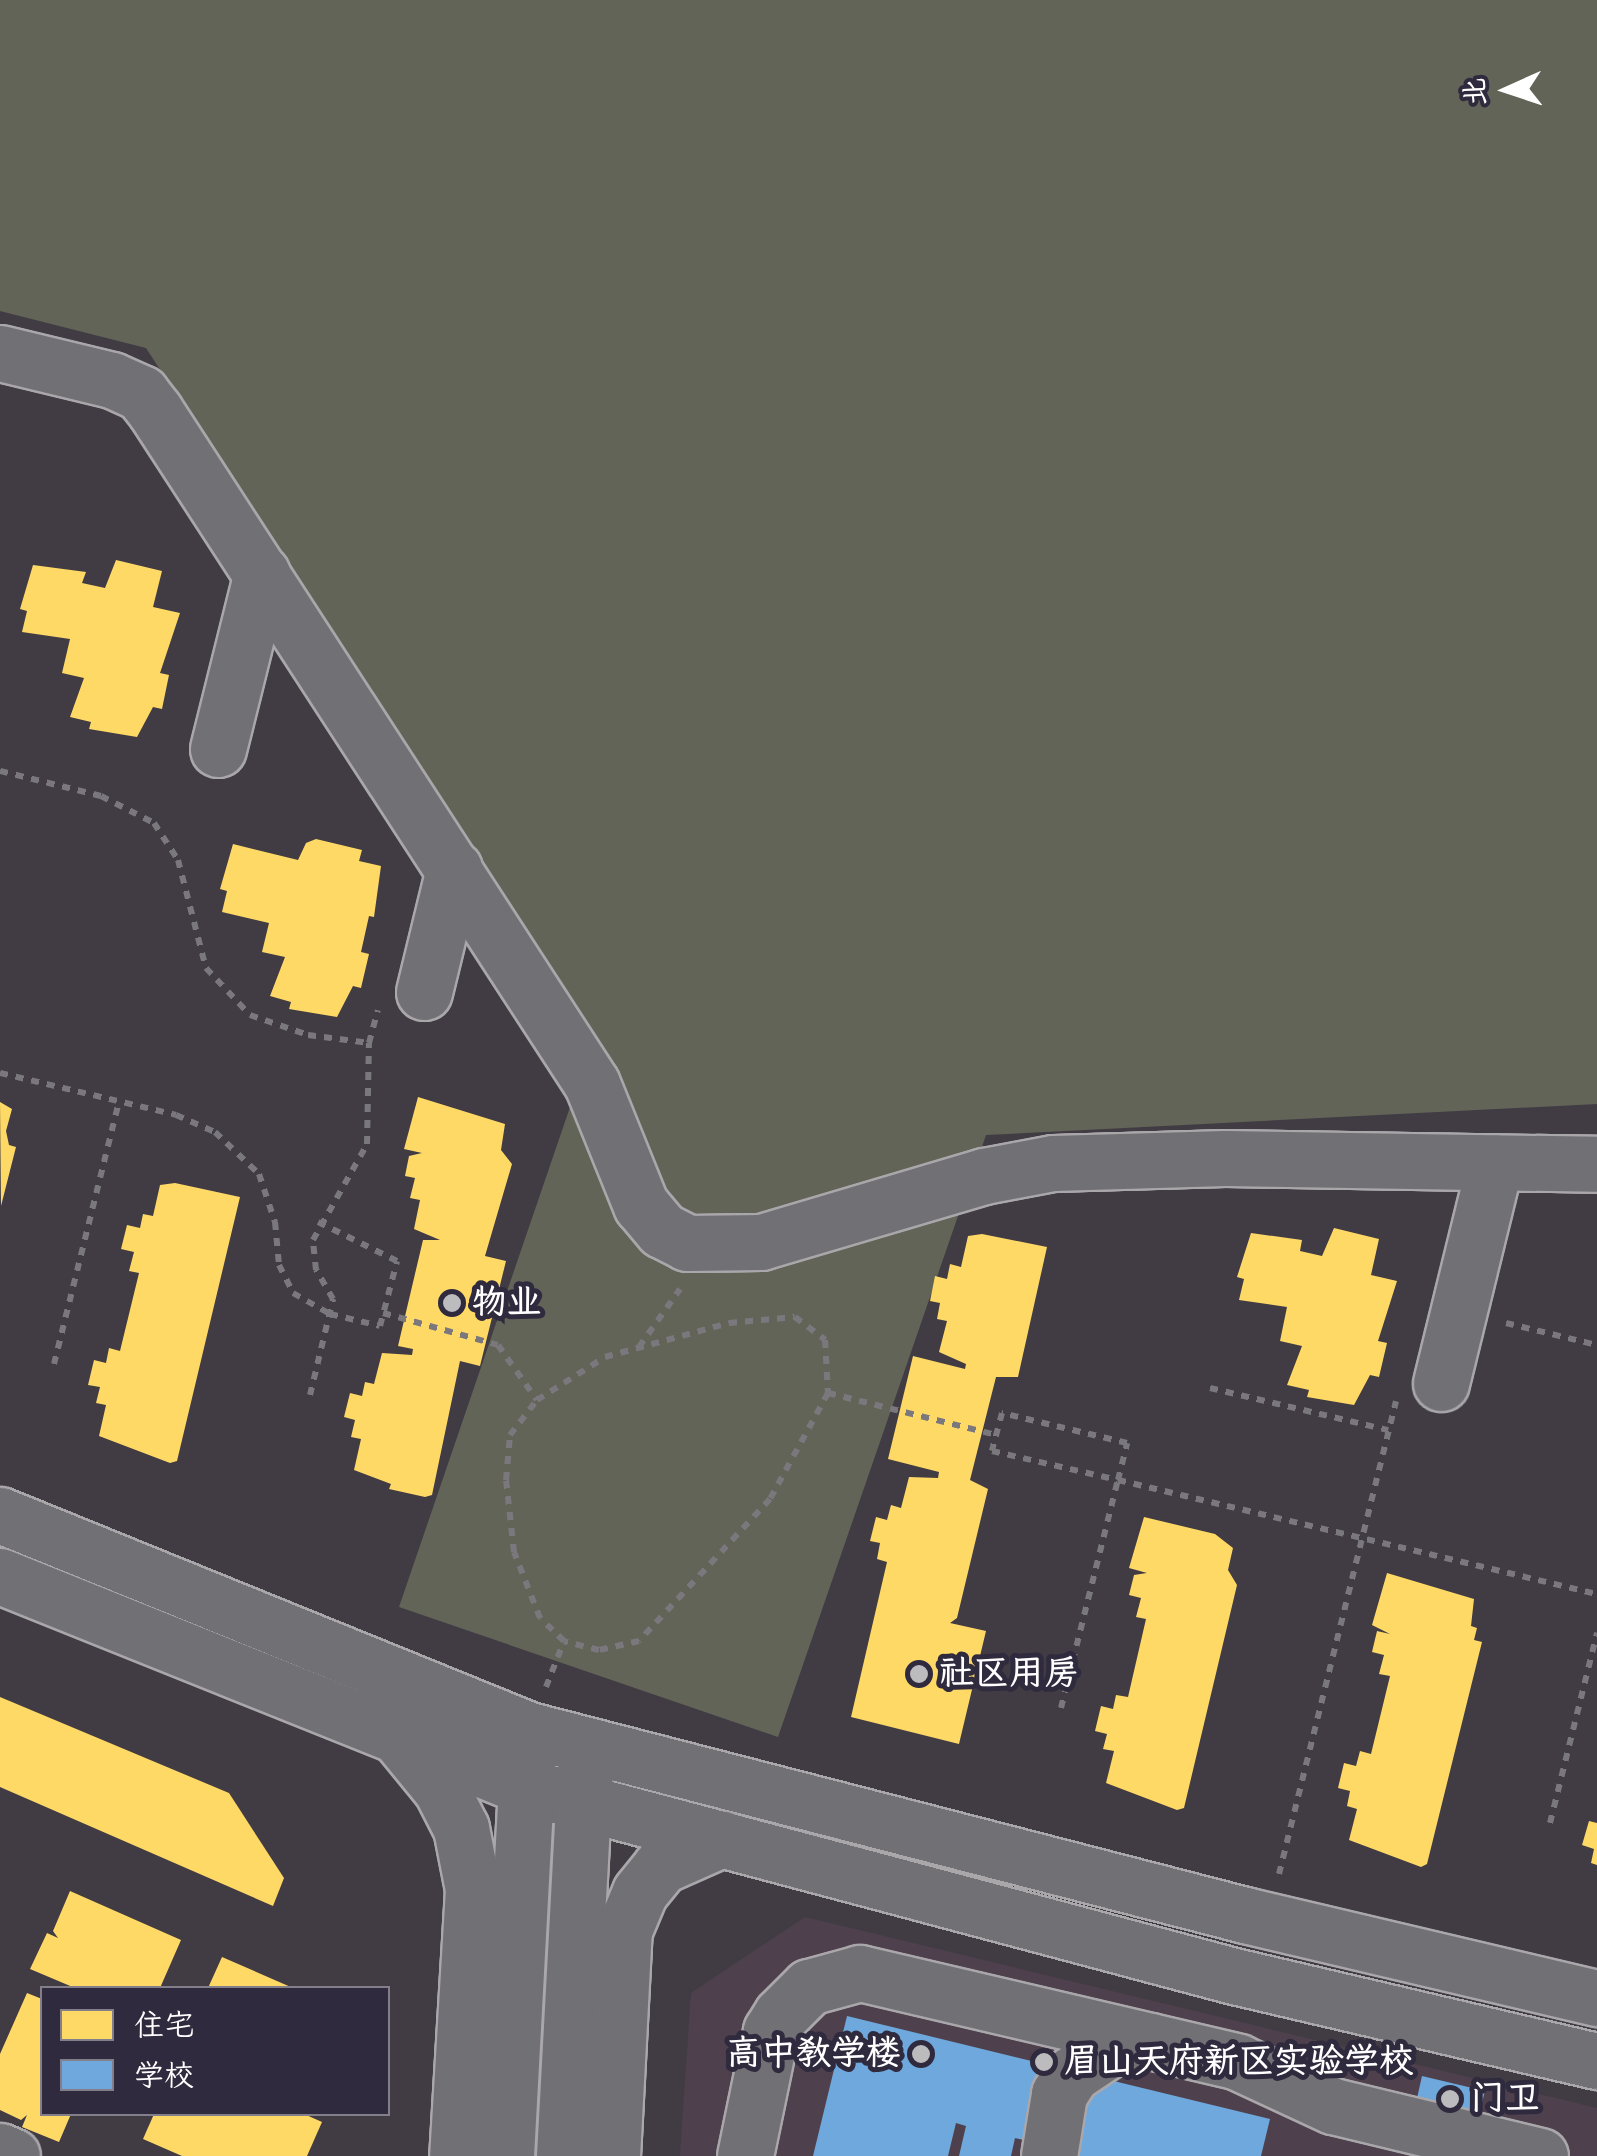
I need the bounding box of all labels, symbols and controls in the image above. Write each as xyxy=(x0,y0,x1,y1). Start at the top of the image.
north arrow xyxy=(1457,40,1557,140)
text: 北 xyxy=(1457,77,1496,107)
place label: 物业 xyxy=(472,1282,542,1324)
marker: 物业 xyxy=(441,1292,463,1314)
place label: 社区用房 xyxy=(939,1653,1079,1695)
marker: 社区用房 xyxy=(908,1663,930,1685)
legend xyxy=(40,1986,390,2116)
text: 住宅 xyxy=(134,2007,194,2046)
place label: 高中教学楼 xyxy=(726,2033,901,2075)
place label: 眉山天府新区实验学校 xyxy=(1064,2041,1414,2083)
marker: 高中教学楼 xyxy=(910,2043,932,2065)
marker: 眉山天府新区实验学校 xyxy=(1033,2051,1055,2073)
text: 学校 xyxy=(134,2057,194,2096)
place label: 门卫 xyxy=(1470,2078,1540,2120)
marker: 门卫 xyxy=(1439,2088,1461,2110)

